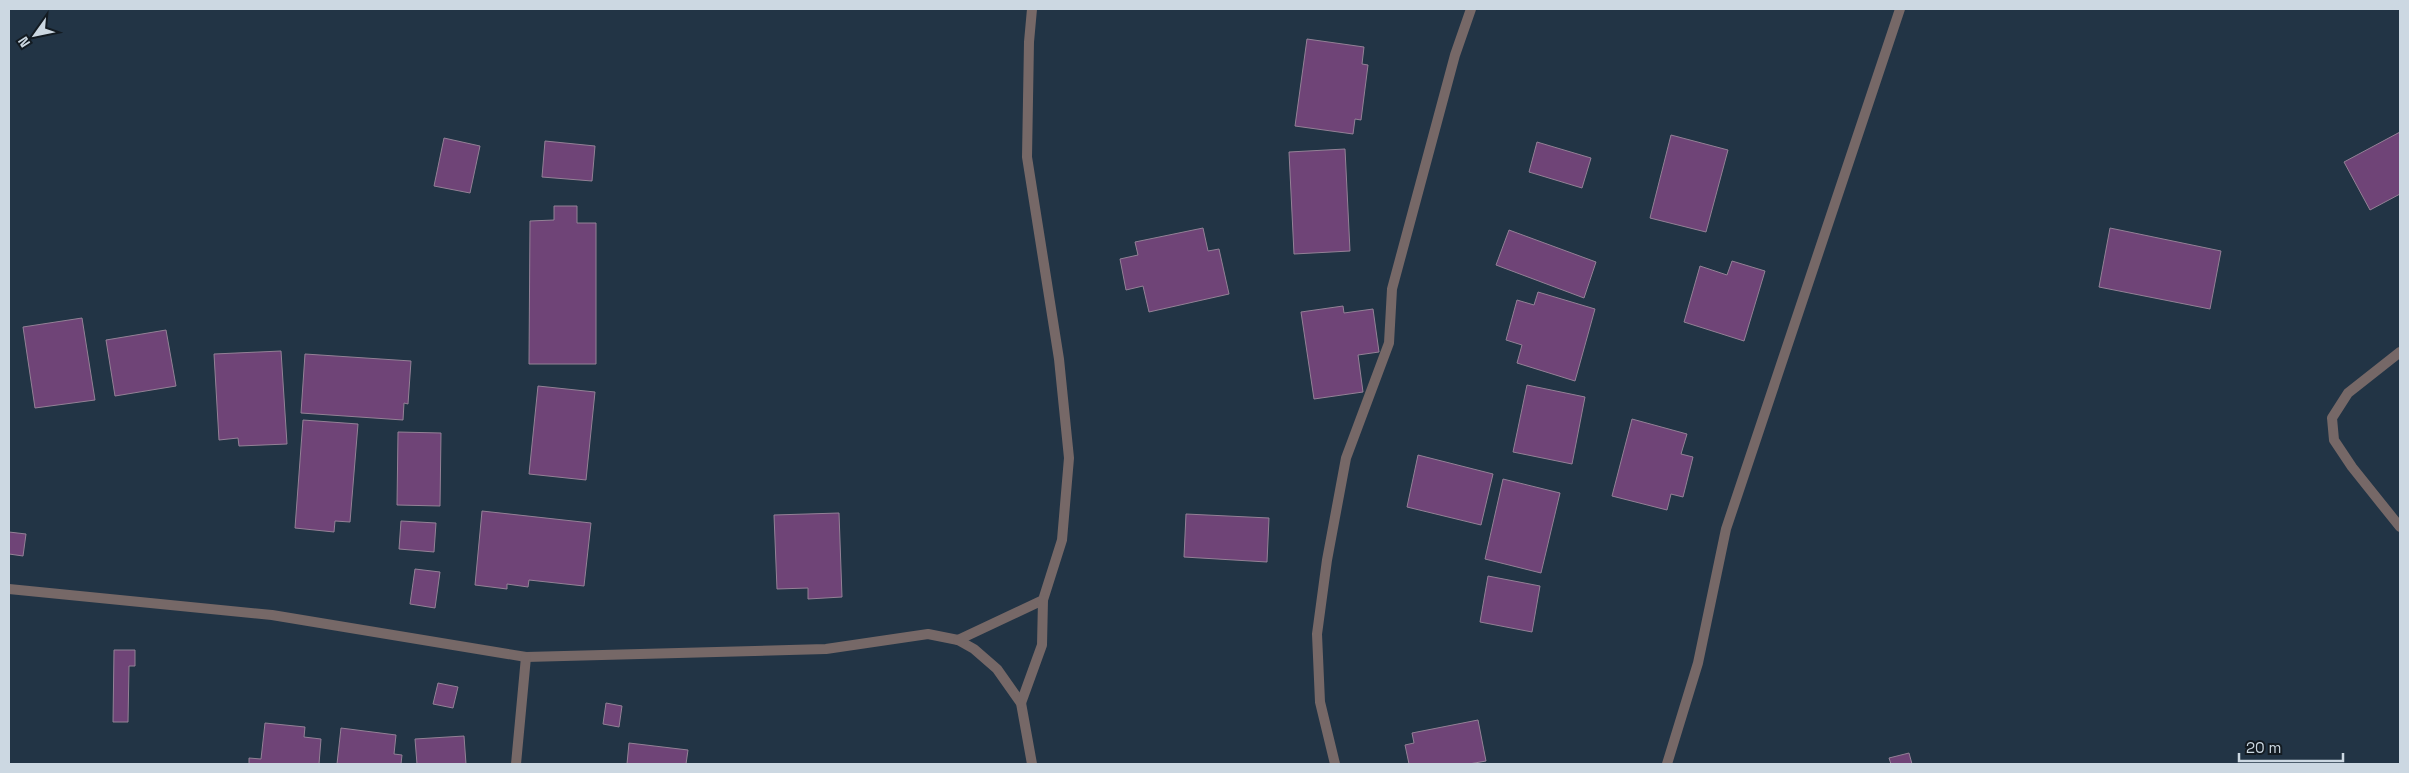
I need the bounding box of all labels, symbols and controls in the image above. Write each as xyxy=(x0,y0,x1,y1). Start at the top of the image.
north arrow xyxy=(10,10,60,60)
text: N xyxy=(14,33,34,51)
scale bar xyxy=(2239,730,2343,762)
text: 20 m xyxy=(2246,738,2281,757)

